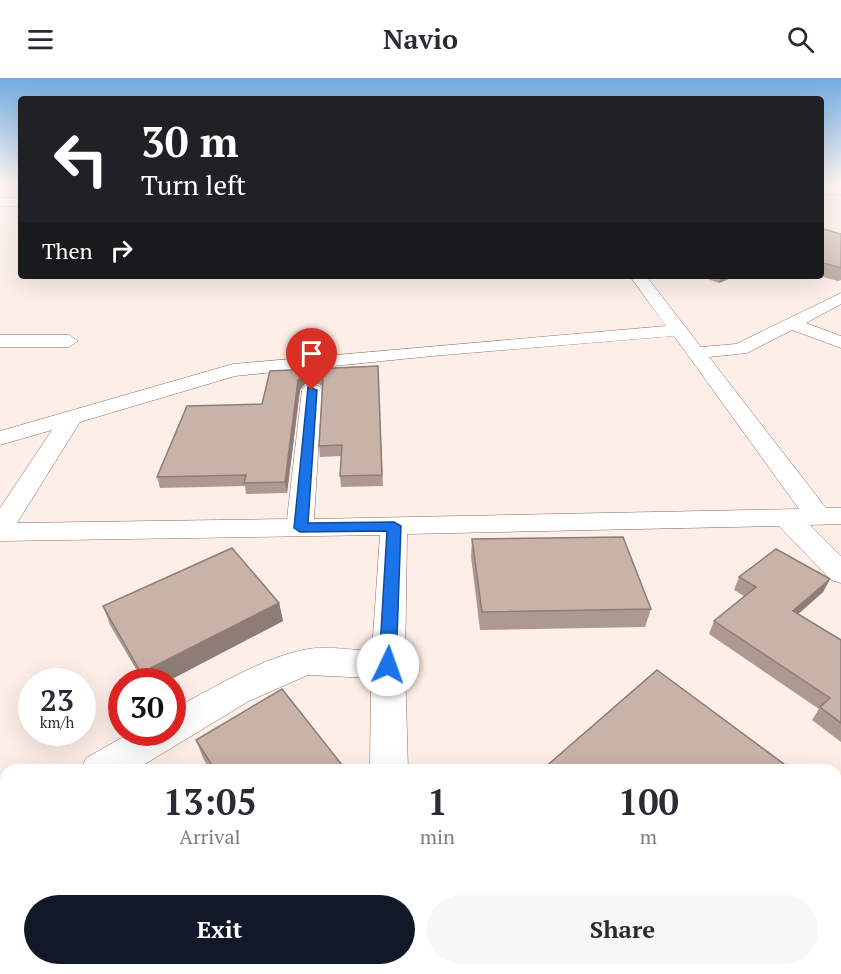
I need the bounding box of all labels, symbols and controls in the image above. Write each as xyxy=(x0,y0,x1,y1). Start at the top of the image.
text: Navio xyxy=(383,21,458,57)
icon: menu xyxy=(24,23,57,56)
icon: search xyxy=(784,23,817,56)
text: 30 m xyxy=(141,113,239,169)
icon: left xyxy=(42,120,120,198)
text: Turn left xyxy=(141,167,246,203)
icon: right xyxy=(105,234,138,267)
text: Then xyxy=(42,236,93,265)
pin xyxy=(286,328,337,390)
icon: arrive xyxy=(295,337,328,370)
position arrow xyxy=(356,633,420,697)
speed limit sign: 30 xyxy=(108,668,186,746)
text: 23 xyxy=(40,680,74,720)
text: km/h xyxy=(40,712,74,732)
text: 13:05 xyxy=(163,778,257,825)
text: 1 xyxy=(427,778,448,825)
text: 100 xyxy=(618,778,679,825)
text: Arrival xyxy=(179,823,241,850)
text: min xyxy=(420,823,455,850)
text: m xyxy=(640,823,657,850)
button: Exit xyxy=(24,895,415,964)
button: Share xyxy=(427,895,818,964)

